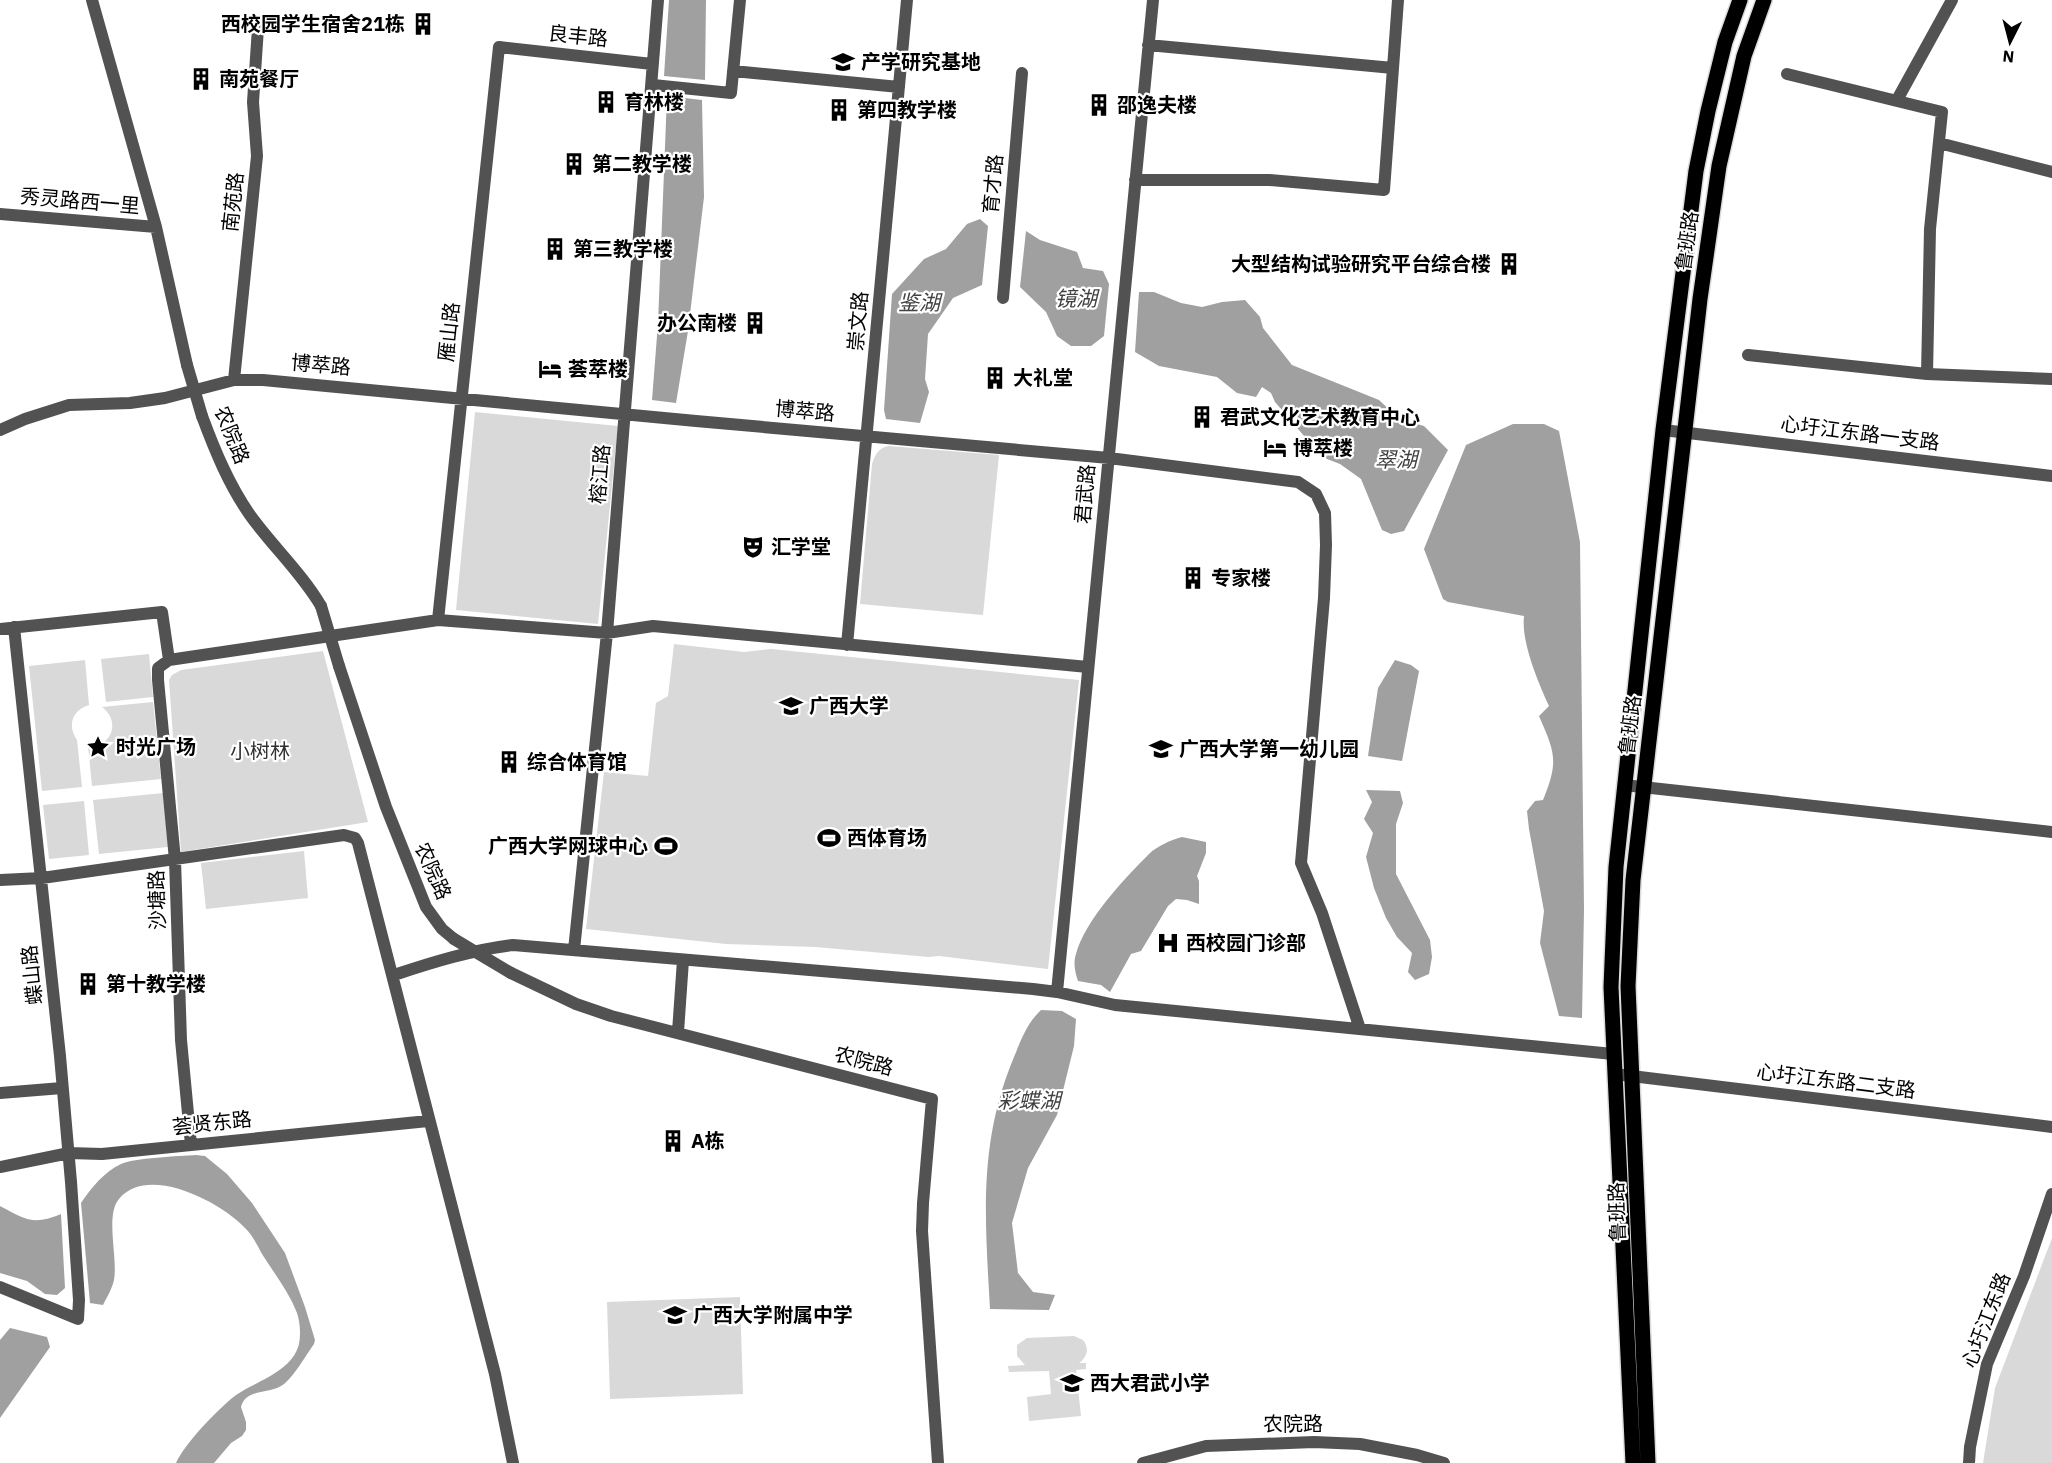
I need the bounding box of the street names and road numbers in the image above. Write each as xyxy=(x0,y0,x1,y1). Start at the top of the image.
street label: 良丰路 xyxy=(547,19,609,52)
street label: 育才路 xyxy=(976,153,1009,215)
street label: 南苑路 xyxy=(216,171,249,233)
street label: 秀灵路西一里 xyxy=(19,182,141,219)
street label: 鲁班路 xyxy=(1669,209,1704,273)
street label: 崇文路 xyxy=(841,290,874,352)
street label: 雁山路 xyxy=(432,301,465,363)
street label: 博萃路 xyxy=(290,348,352,381)
street label: 博萃路 xyxy=(774,394,836,427)
street label: 农院路 xyxy=(209,402,256,468)
street label: 心圩江东路一支路 xyxy=(1779,409,1941,456)
street label: 榕江路 xyxy=(583,443,616,505)
street label: 君武路 xyxy=(1068,463,1101,525)
street label: 鲁班路 xyxy=(1612,694,1647,756)
street label: 农院路 xyxy=(409,838,458,904)
street label: 沙塘路 xyxy=(142,870,171,930)
street label: 蝶山路 xyxy=(15,944,48,1006)
street label: 农院路 xyxy=(832,1040,897,1081)
street label: 心圩江东路二支路 xyxy=(1755,1057,1917,1104)
street label: 荟贤东路 xyxy=(171,1105,253,1140)
street label: 鲁班路 xyxy=(1602,1182,1631,1242)
street label: 心圩江东路 xyxy=(1955,1268,2016,1371)
street label: 农院路 xyxy=(1263,1410,1323,1437)

